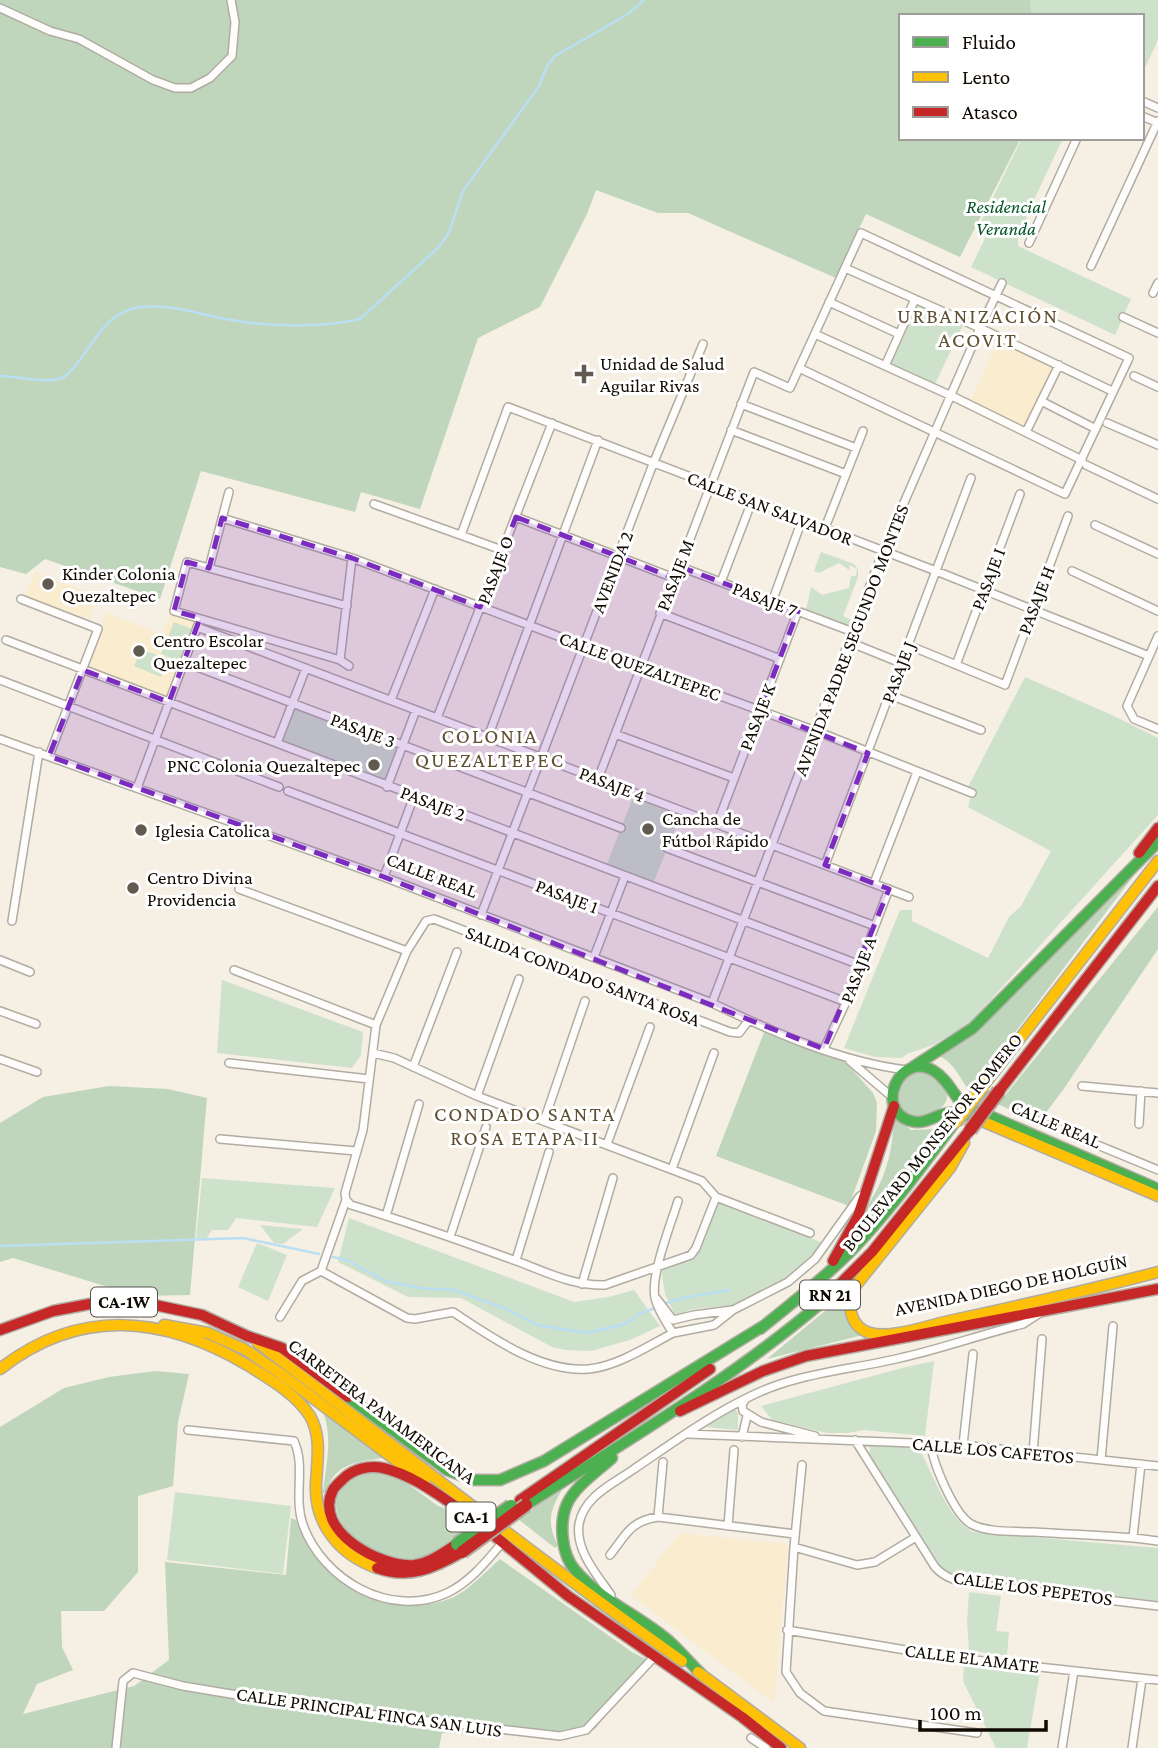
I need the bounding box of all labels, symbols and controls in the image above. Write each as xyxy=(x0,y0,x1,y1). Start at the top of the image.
legend xyxy=(899,14,1144,140)
text: Fluido xyxy=(962,30,1016,54)
text: Lento xyxy=(962,65,1010,89)
text: Atasco xyxy=(962,100,1018,124)
park label: Residencial Veranda xyxy=(966,196,1046,239)
district label: URBANIZACIÓN ACOVIT xyxy=(897,304,1059,352)
place label: Unidad de Salud Aguilar Rivas xyxy=(600,353,725,396)
marker: Unidad de Salud Aguilar Rivas xyxy=(574,364,594,384)
street label: CALLE SAN SALVADOR xyxy=(684,467,856,549)
street label: AVENIDA PADRE SEGUNDO MONTES xyxy=(789,501,913,779)
street label: AVENIDA 2 xyxy=(587,528,637,616)
street label: PASAJE O xyxy=(472,533,518,607)
street label: PASAJE M xyxy=(652,536,698,614)
street label: PASAJE I xyxy=(967,545,1009,613)
place label: Kinder Colonia Quezaltepec xyxy=(62,563,176,606)
street label: PASAJE H xyxy=(1013,563,1059,637)
marker: Kinder Colonia Quezaltepec xyxy=(40,576,56,592)
street label: PASAJE 7 xyxy=(730,577,801,621)
street label: CALLE QUEZALTEPEC xyxy=(556,627,724,705)
place label: Centro Escolar Quezaltepec xyxy=(153,630,264,673)
street label: PASAJE J xyxy=(877,638,919,706)
marker: Centro Escolar Quezaltepec xyxy=(131,643,147,659)
street label: PASAJE K xyxy=(735,680,780,753)
street label: PASAJE 3 xyxy=(328,708,398,752)
district label: COLONIA QUEZALTEPEC xyxy=(415,724,565,772)
place label: PNC Colonia Quezaltepec xyxy=(167,755,360,776)
marker: PNC Colonia Quezaltepec xyxy=(366,757,382,773)
street label: PASAJE 4 xyxy=(576,762,648,806)
street label: PASAJE 2 xyxy=(398,781,468,825)
place label: Cancha de Fútbol Rápido xyxy=(662,808,769,851)
place label: Iglesia Catolica xyxy=(155,820,270,841)
marker: Cancha de Fútbol Rápido xyxy=(640,821,656,837)
marker: Iglesia Catolica xyxy=(133,822,149,838)
street label: CALLE REAL xyxy=(384,848,481,902)
place label: Centro Divina Providencia xyxy=(147,867,253,910)
street label: PASAJE 1 xyxy=(533,875,601,917)
marker: Centro Divina Providencia xyxy=(125,880,141,896)
street label: SALIDA CONDADO SANTA ROSA xyxy=(463,921,703,1031)
street label: PASAJE A xyxy=(836,934,880,1006)
street label: BOULEVARD MONSEÑOR ROMERO xyxy=(838,1029,1026,1255)
street label: CALLE REAL xyxy=(1008,1096,1105,1153)
district label: CONDADO SANTA ROSA ETAPA II xyxy=(434,1102,616,1150)
street label: AVENIDA DIEGO DE HOLGUÍN xyxy=(893,1250,1129,1320)
road number: RN 21 xyxy=(800,1280,860,1310)
road number: CA-1W xyxy=(91,1288,157,1316)
street label: CARRETERA PANAMERICANA xyxy=(284,1334,480,1488)
street label: CALLE LOS CAFETOS xyxy=(911,1432,1075,1468)
road number: CA-1 xyxy=(447,1502,496,1532)
street label: CALLE LOS PEPETOS xyxy=(952,1566,1114,1610)
street label: CALLE EL AMATE xyxy=(904,1639,1040,1677)
street label: CALLE PRINCIPAL FINCA SAN LUIS xyxy=(235,1683,503,1741)
scale bar xyxy=(920,1688,1046,1732)
text: 100 m xyxy=(930,1701,982,1725)

